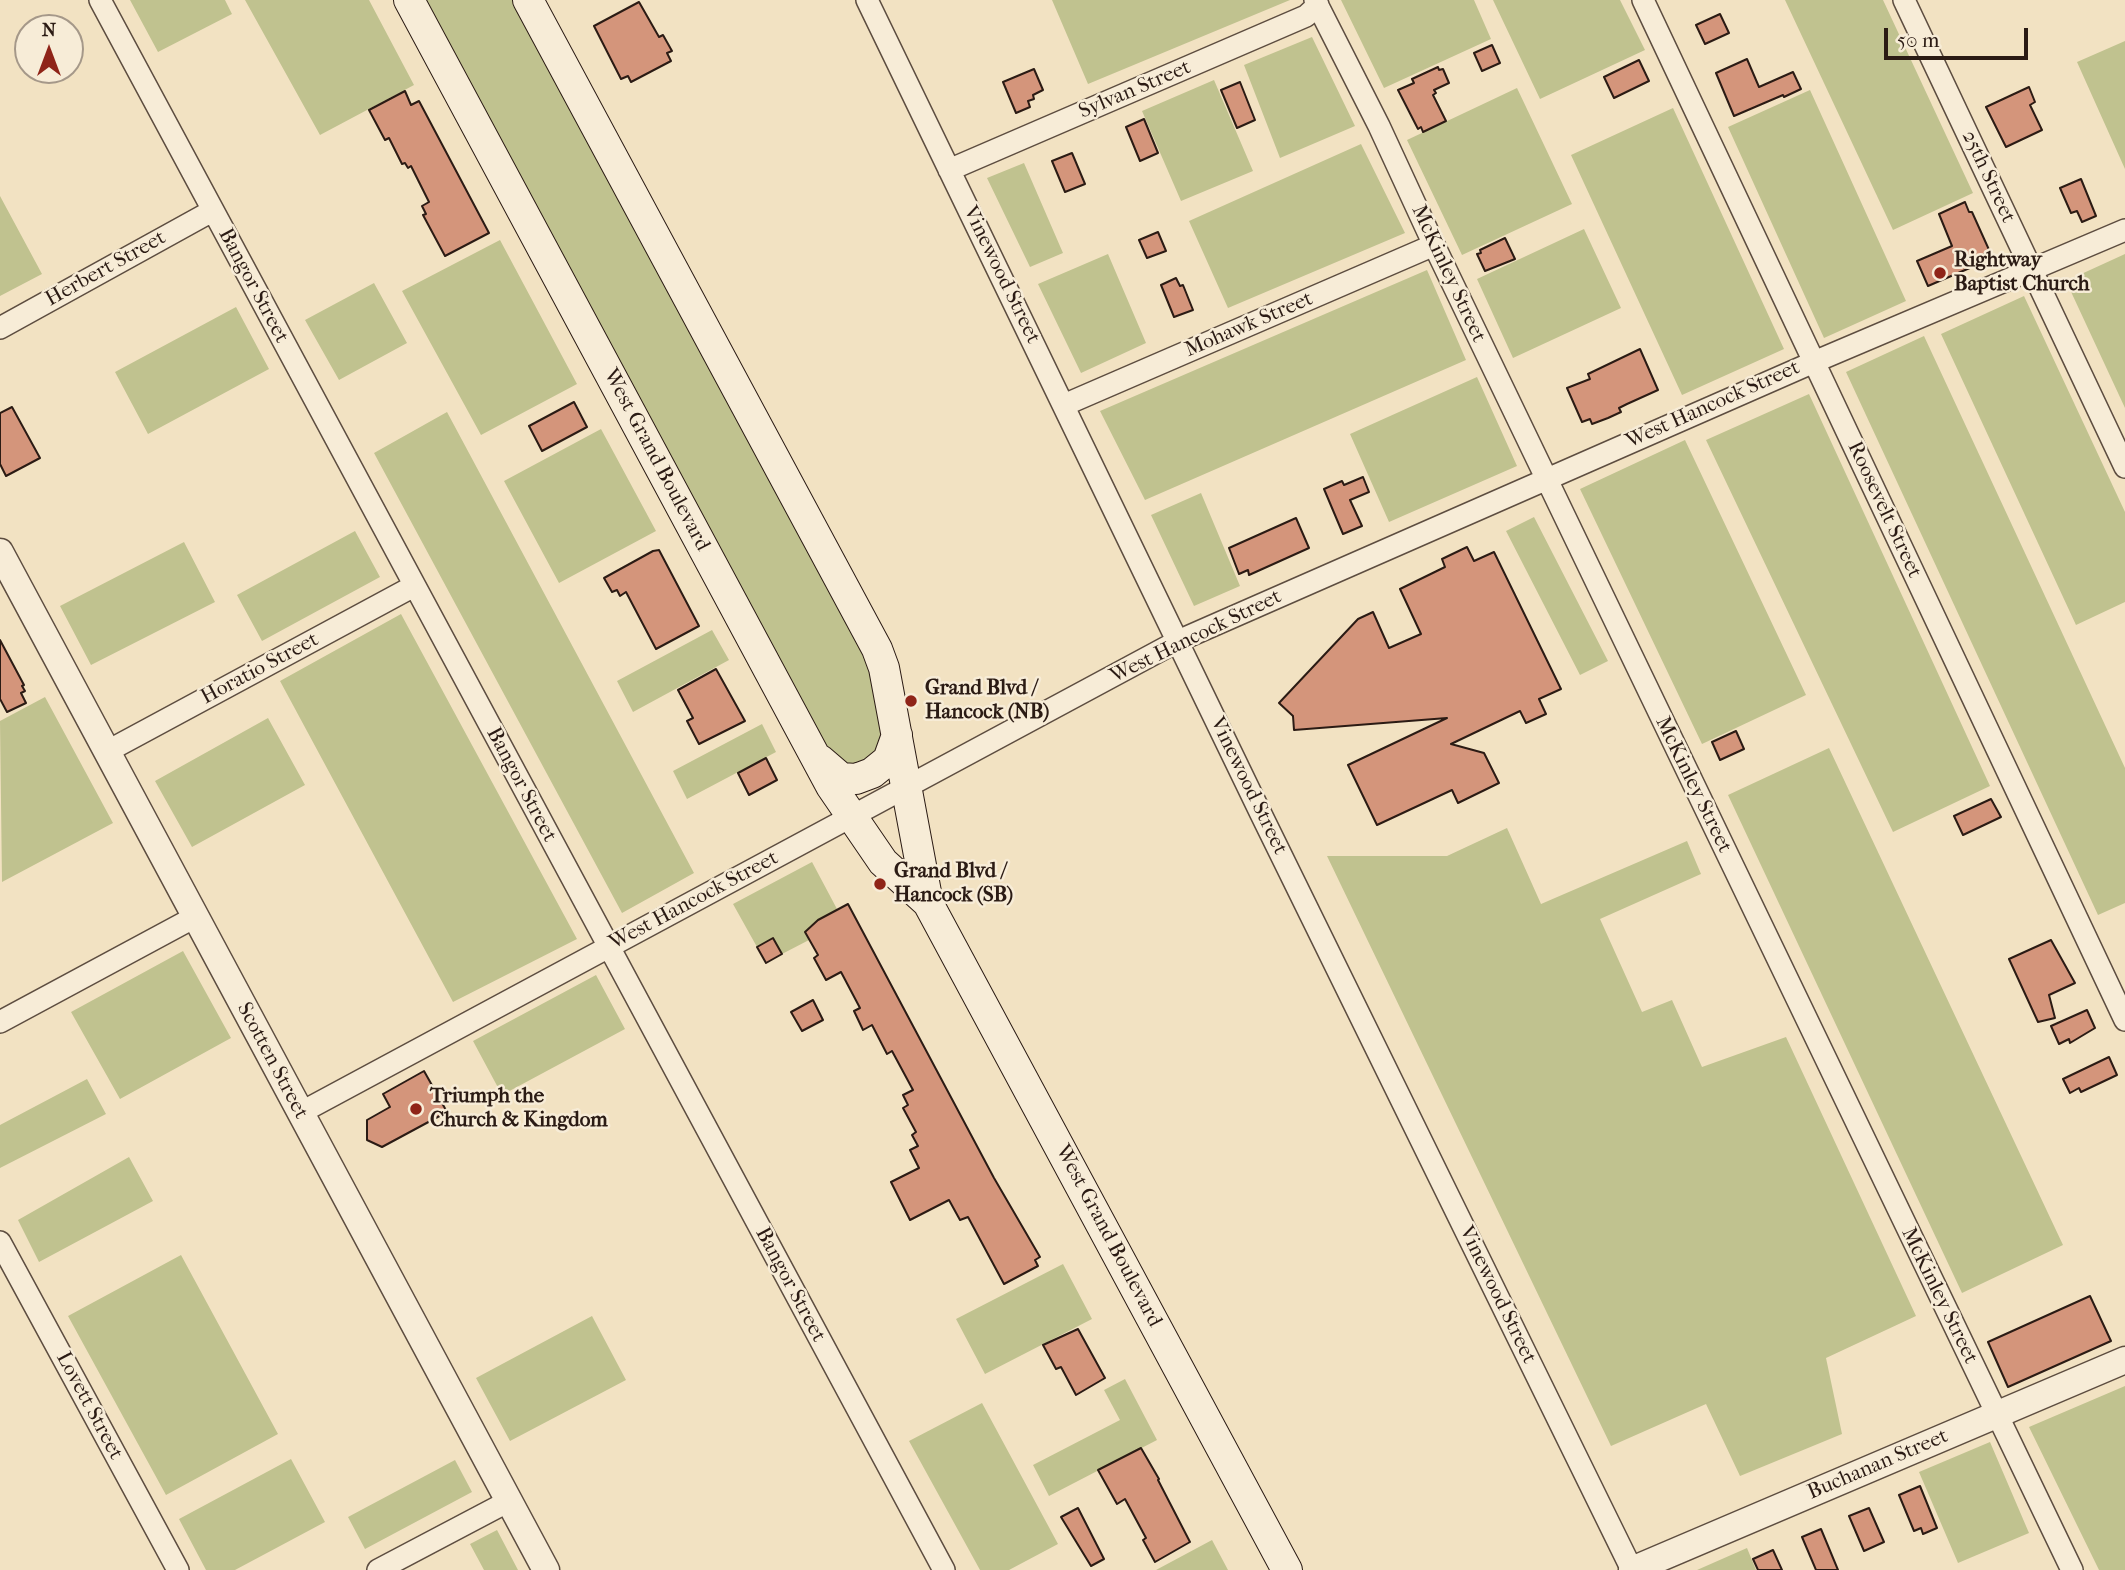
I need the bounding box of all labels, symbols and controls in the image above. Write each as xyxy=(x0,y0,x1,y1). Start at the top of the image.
north arrow xyxy=(14,14,84,84)
scale bar xyxy=(1887,14,2030,58)
text: N xyxy=(42,19,56,41)
text: 50 m xyxy=(1897,28,1940,52)
street label: Sylvan Street xyxy=(1075,55,1195,125)
street label: 25th Street xyxy=(1956,127,2020,227)
street label: McKinley Street xyxy=(1405,201,1491,347)
street label: Vinewood Street xyxy=(957,202,1045,348)
street label: Bangor Street xyxy=(212,224,294,348)
street label: Herbert Street xyxy=(41,226,171,312)
place label: Rightway Baptist Church xyxy=(1954,248,2090,298)
marker: Rightway Baptist Church xyxy=(1932,265,1948,281)
street label: Mohawk Street xyxy=(1181,287,1317,363)
street label: West Hancock Street xyxy=(1622,355,1804,455)
street label: West Grand Boulevard xyxy=(597,365,715,555)
street label: Roosevelt Street xyxy=(1841,438,1927,582)
street label: West Hancock Street xyxy=(1106,585,1286,689)
street label: Horatio Street xyxy=(197,627,323,711)
place label: Grand Blvd / Hancock (NB) xyxy=(925,676,1049,726)
marker: Grand Blvd / Hancock (NB) xyxy=(903,693,919,709)
street label: Vinewood Street xyxy=(1204,713,1292,859)
street label: McKinley Street xyxy=(1649,713,1737,857)
street label: Bangor Street xyxy=(480,723,562,847)
street label: West Hancock Street xyxy=(605,846,783,956)
place label: Grand Blvd / Hancock (SB) xyxy=(894,859,1013,909)
marker: Grand Blvd / Hancock (SB) xyxy=(872,876,888,892)
street label: Scotten Street xyxy=(231,999,313,1123)
place label: Triumph the Church & Kingdom xyxy=(430,1084,608,1134)
marker: Triumph the Church & Kingdom xyxy=(408,1101,424,1117)
street label: West Grand Boulevard xyxy=(1049,1141,1167,1331)
street label: Vinewood Street xyxy=(1453,1222,1541,1368)
street label: Bangor Street xyxy=(749,1223,831,1347)
street label: McKinley Street xyxy=(1895,1224,1983,1368)
street label: Lovett Street xyxy=(50,1348,128,1464)
street label: Buchanan Street xyxy=(1804,1424,1952,1506)

